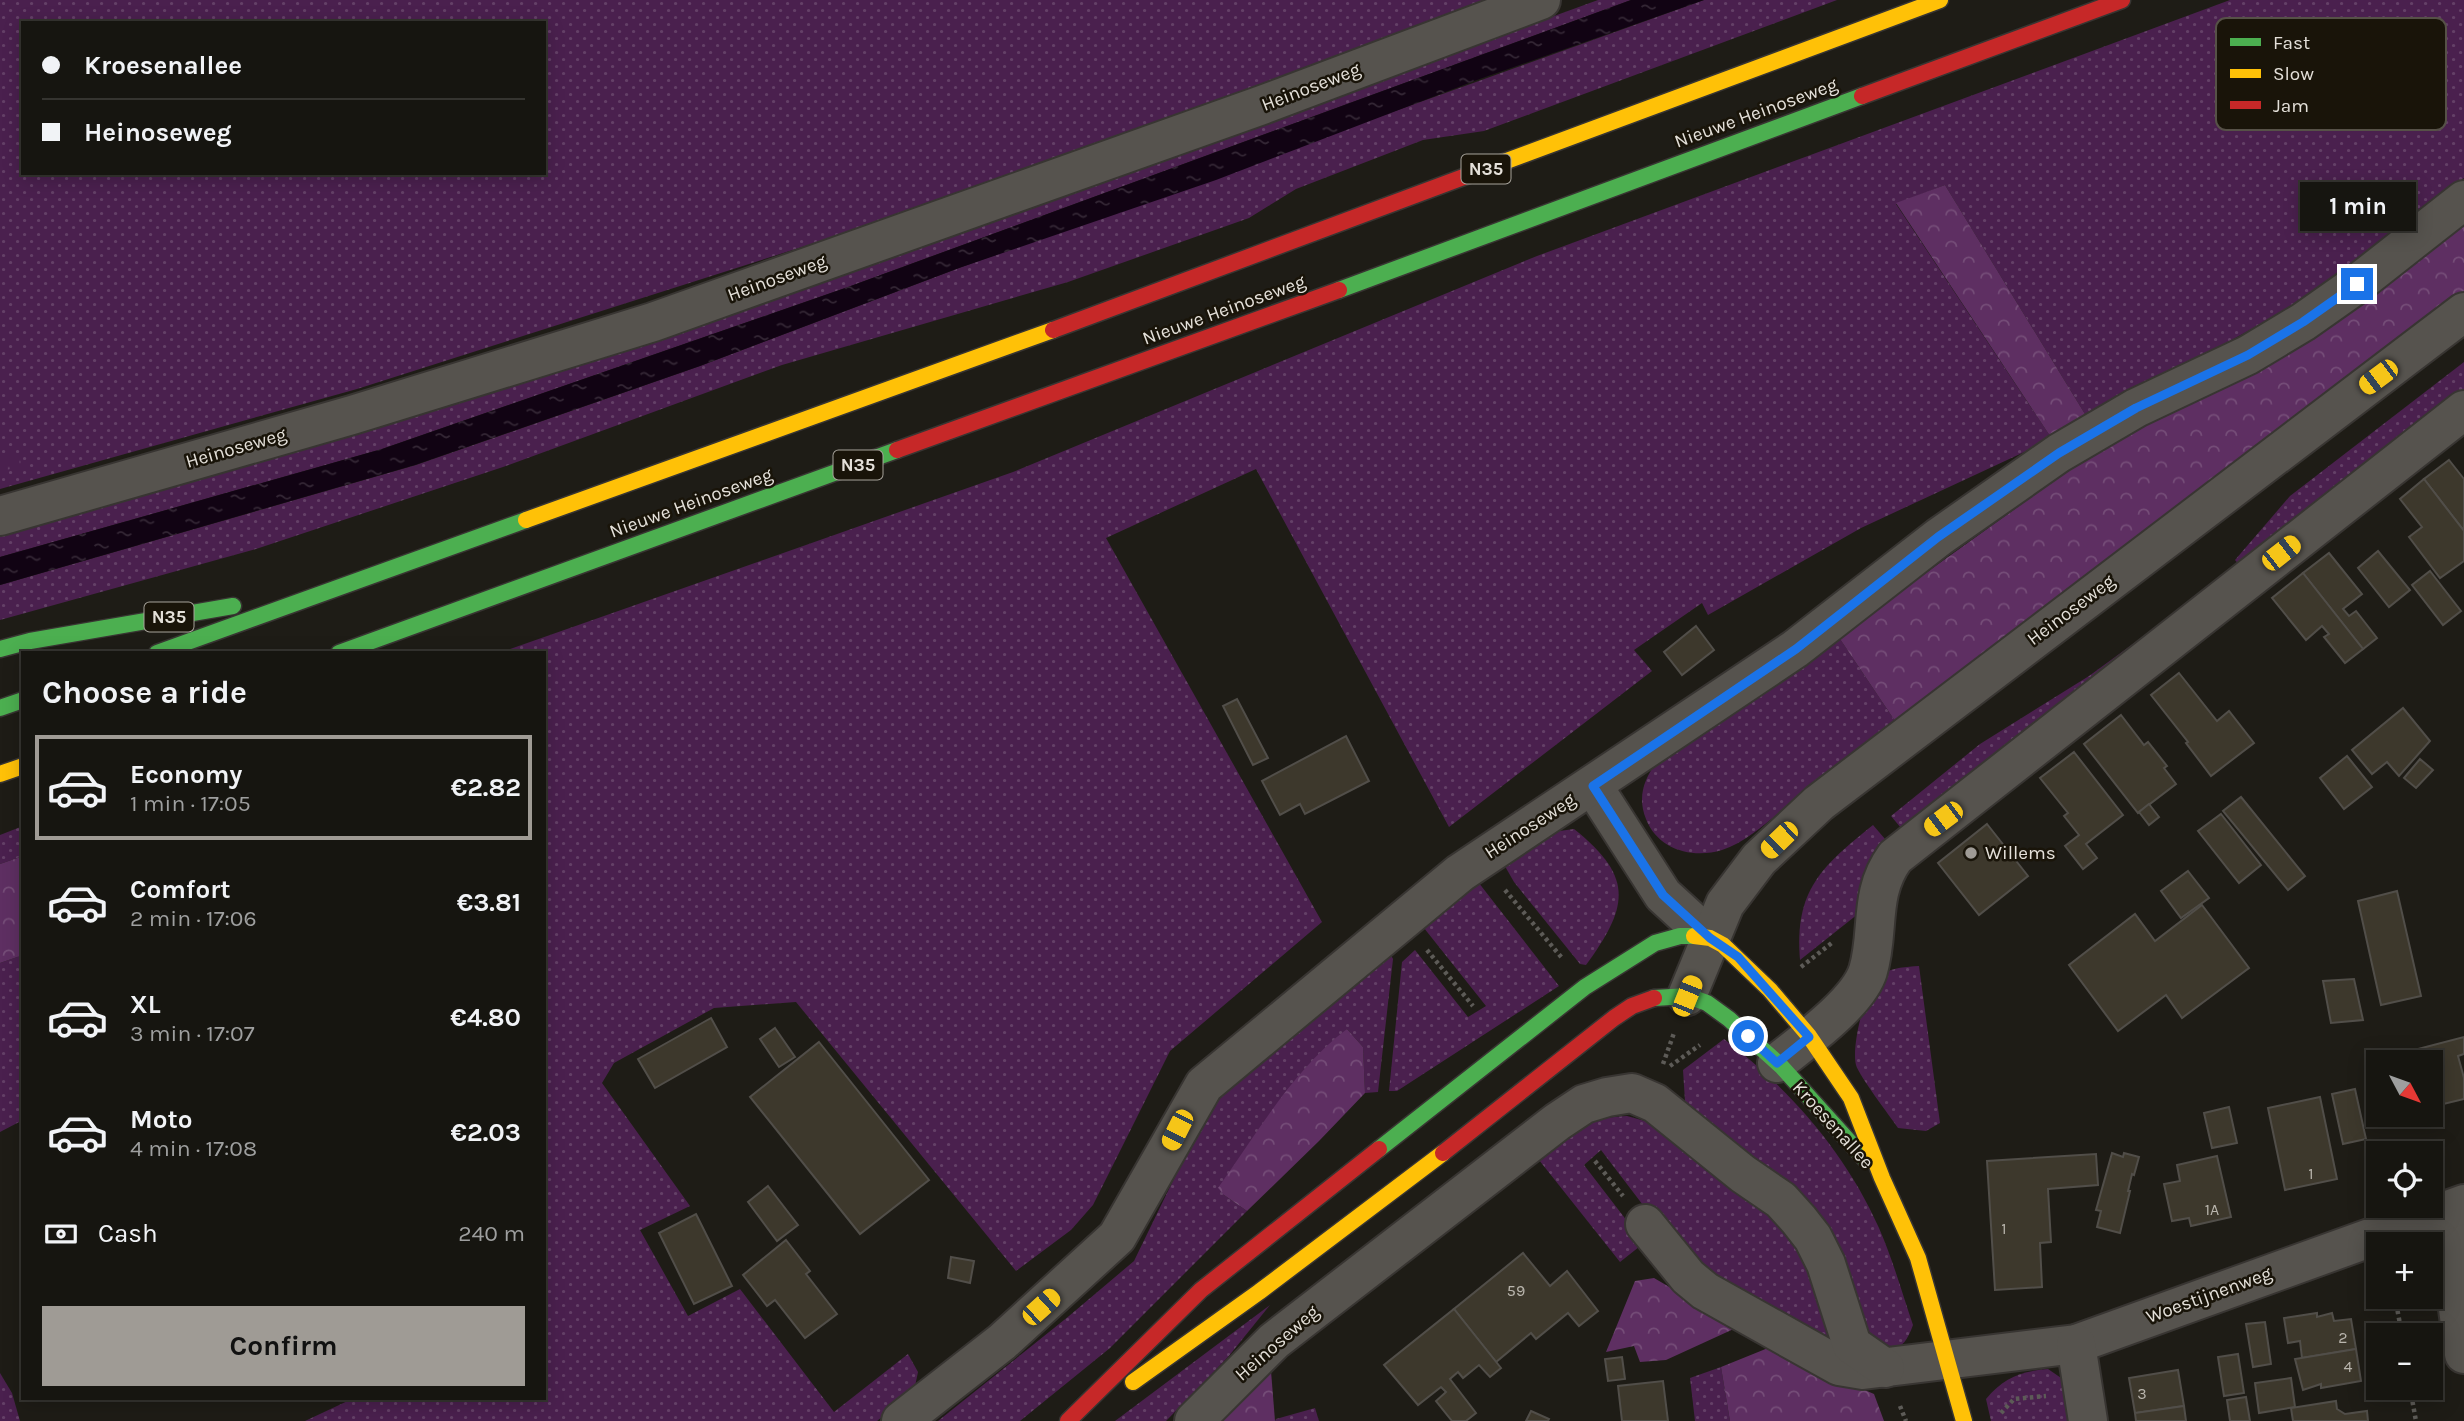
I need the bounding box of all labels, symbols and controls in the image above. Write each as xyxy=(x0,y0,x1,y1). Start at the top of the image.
legend xyxy=(2216,18,2446,130)
text: Fast xyxy=(2273,32,2310,54)
text: Kroesenallee xyxy=(84,50,242,81)
street label: Heinoseweg xyxy=(1259,58,1364,116)
text: Slow xyxy=(2273,63,2314,85)
street label: Nieuwe Heinoseweg xyxy=(1671,73,1841,153)
text: Jam xyxy=(2273,95,2309,117)
text: Heinoseweg xyxy=(84,117,232,148)
road number: N35 xyxy=(1462,154,1510,184)
callout: 1 min xyxy=(2299,182,2415,232)
text: 1 min xyxy=(2329,193,2387,220)
street label: Heinoseweg xyxy=(724,250,830,306)
route end xyxy=(2341,268,2373,300)
street label: Nieuwe Heinoseweg xyxy=(1139,270,1309,350)
car xyxy=(2355,356,2402,398)
street label: Heinoseweg xyxy=(183,423,289,473)
road number: N35 xyxy=(834,450,882,480)
street label: Nieuwe Heinoseweg xyxy=(606,463,776,543)
car xyxy=(2258,532,2305,574)
street label: Heinoseweg xyxy=(2023,570,2119,650)
road number: N35 xyxy=(144,602,194,632)
text: Choose a ride xyxy=(42,674,247,711)
icon: car xyxy=(46,756,109,819)
text: Economy xyxy=(130,759,242,790)
text: €2.82 xyxy=(451,772,521,803)
street label: Heinoseweg xyxy=(1480,788,1580,864)
text: 1 min · 17:05 xyxy=(130,790,251,817)
car xyxy=(1920,798,1967,840)
car xyxy=(1757,818,1802,862)
place label: Willems xyxy=(1985,842,2056,864)
marker: Willems xyxy=(1963,845,1979,861)
icon: car xyxy=(46,871,109,934)
text: Comfort xyxy=(130,874,231,905)
text: €3.81 xyxy=(457,887,521,918)
text: 2 min · 17:06 xyxy=(130,905,257,932)
car xyxy=(1670,973,1705,1019)
icon: car xyxy=(46,986,109,1049)
text: XL xyxy=(130,989,161,1020)
text: €4.80 xyxy=(450,1002,521,1033)
text: 3 min · 17:07 xyxy=(130,1020,254,1047)
route start xyxy=(1732,1020,1764,1052)
north arrow xyxy=(2366,1050,2443,1127)
map controls xyxy=(2366,1050,2443,1400)
street label: Kroesenallee xyxy=(1788,1077,1878,1173)
icon: car xyxy=(46,1101,109,1164)
text: Moto xyxy=(130,1104,192,1135)
car xyxy=(1159,1107,1196,1153)
text: €2.03 xyxy=(451,1117,521,1148)
text: 4 min · 17:08 xyxy=(130,1135,257,1162)
button: locate xyxy=(2366,1141,2443,1218)
house number: 1 xyxy=(2308,1164,2314,1183)
house number: 1A xyxy=(2205,1200,2219,1219)
icon: cash xyxy=(42,1215,80,1253)
text: Cash xyxy=(98,1218,158,1249)
house number: 1 xyxy=(2001,1219,2007,1238)
text: 240 m xyxy=(458,1220,525,1247)
button: + xyxy=(2366,1232,2443,1309)
street label: Woestijnenweg xyxy=(2143,1262,2275,1328)
house number: 59 xyxy=(1507,1281,1525,1300)
car xyxy=(1019,1285,1064,1329)
street label: Heinoseweg xyxy=(1231,1300,1324,1385)
button: Confirm xyxy=(42,1306,525,1386)
button: − xyxy=(2366,1323,2443,1400)
house number: 2 xyxy=(2338,1328,2348,1347)
house number: 4 xyxy=(2344,1357,2353,1376)
house number: 3 xyxy=(2137,1384,2147,1403)

